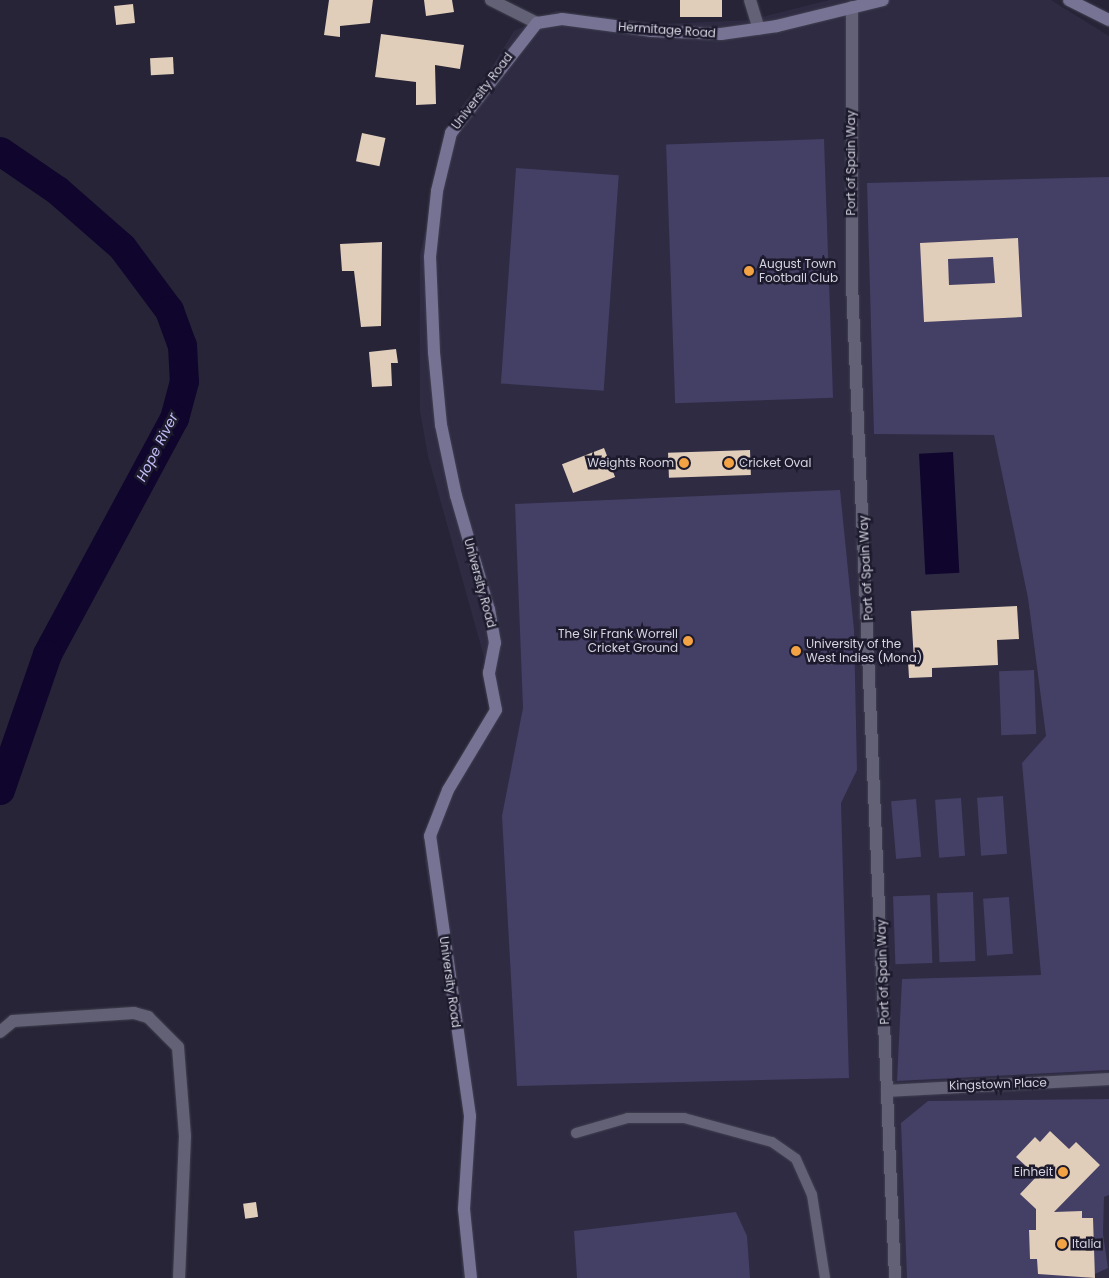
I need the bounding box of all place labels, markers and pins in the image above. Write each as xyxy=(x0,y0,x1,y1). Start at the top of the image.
place label: August Town Football Club xyxy=(759,257,838,285)
marker: August Town Football Club xyxy=(743,265,755,277)
place label: Weights Room xyxy=(587,456,674,470)
place label: Cricket Oval xyxy=(739,456,811,470)
marker: Weights Room xyxy=(678,457,690,469)
marker: Cricket Oval xyxy=(723,457,735,469)
place label: The Sir Frank Worrell Cricket Ground xyxy=(558,627,678,655)
marker: The Sir Frank Worrell Cricket Ground xyxy=(682,635,694,647)
place label: University of the West Indies (Mona) xyxy=(806,637,922,665)
marker: University of the West Indies (Mona) xyxy=(790,645,802,657)
place label: Einheit xyxy=(1014,1165,1053,1179)
marker: Einheit xyxy=(1057,1166,1069,1178)
place label: Italia xyxy=(1072,1237,1101,1251)
marker: Italia xyxy=(1056,1238,1068,1250)

